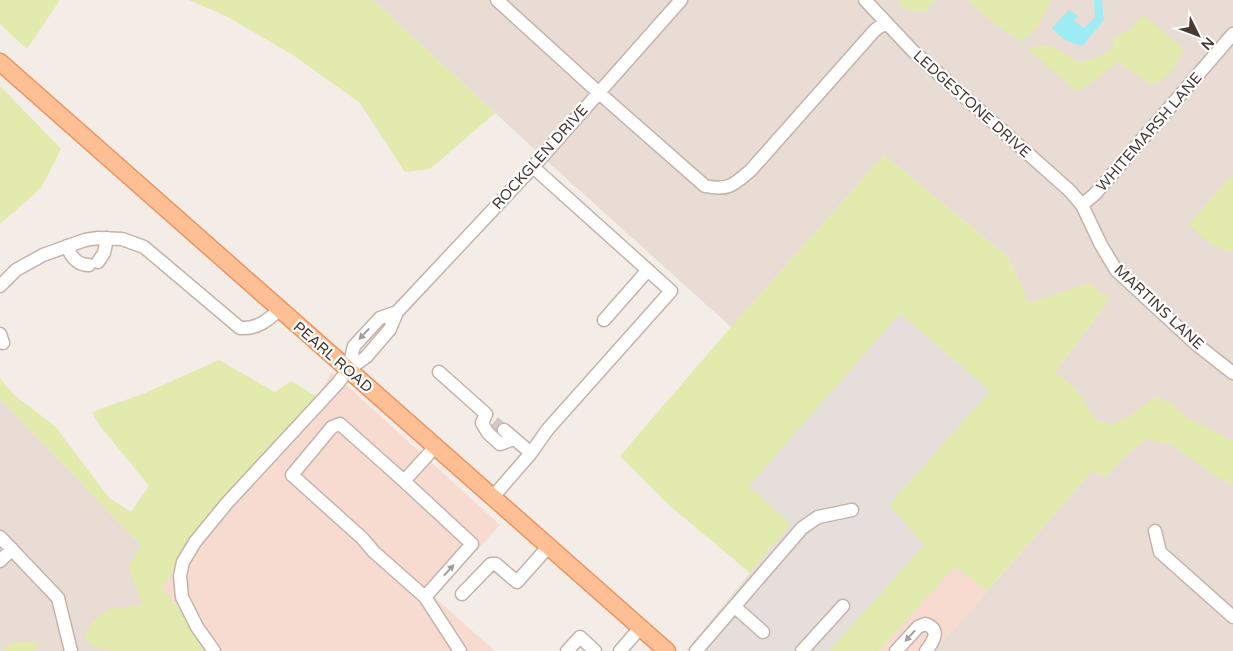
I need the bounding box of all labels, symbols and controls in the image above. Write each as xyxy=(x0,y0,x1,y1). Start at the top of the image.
north arrow xyxy=(1173,10,1223,60)
text: N xyxy=(1197,33,1217,53)
street label: LEDGESTONE DRIVE xyxy=(910,47,1034,161)
street label: WHITEMARSH LANE xyxy=(1093,69,1205,195)
street label: ROCKGLEN DRIVE xyxy=(488,101,592,213)
street label: MARTINS LANE xyxy=(1110,261,1208,353)
street label: PEARL ROAD xyxy=(290,318,376,396)
one-way arrow xyxy=(358,328,370,340)
one-way arrow xyxy=(443,564,454,577)
one-way arrow xyxy=(904,629,916,641)

